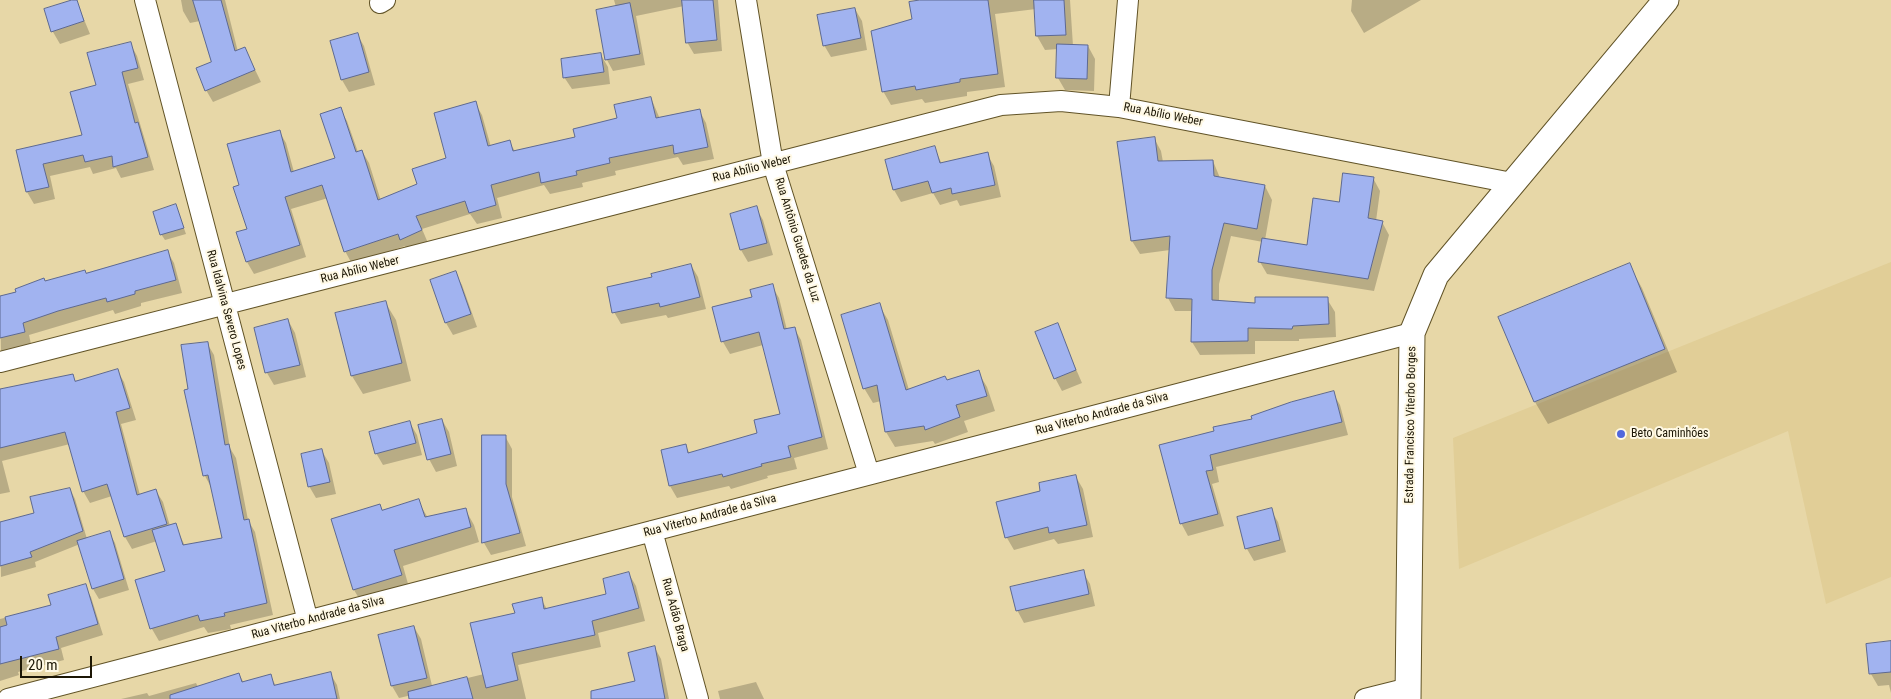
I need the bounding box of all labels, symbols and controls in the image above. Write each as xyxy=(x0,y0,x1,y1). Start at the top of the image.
street label: Rua Abílio Weber xyxy=(1122,100,1204,130)
street label: Rua Abílio Weber xyxy=(711,152,793,186)
street label: Rua Antônio Guedes da Luz xyxy=(771,176,823,304)
street label: Rua Idalvina Severo Lopes xyxy=(203,248,249,372)
street label: Rua Abílio Weber xyxy=(319,253,401,287)
street label: Estrada Francisco Viterbo Borges xyxy=(1402,346,1420,504)
street label: Rua Viterbo Andrade da Silva xyxy=(1034,389,1170,439)
place label: Beto Caminhões xyxy=(1631,427,1708,441)
marker: Beto Caminhões xyxy=(1615,428,1627,440)
street label: Rua Viterbo Andrade da Silva xyxy=(642,491,778,541)
street label: Rua Adão Braga xyxy=(658,577,692,653)
street label: Rua Viterbo Andrade da Silva xyxy=(250,593,386,643)
scale bar xyxy=(22,646,95,678)
text: 20 m xyxy=(28,656,58,674)

